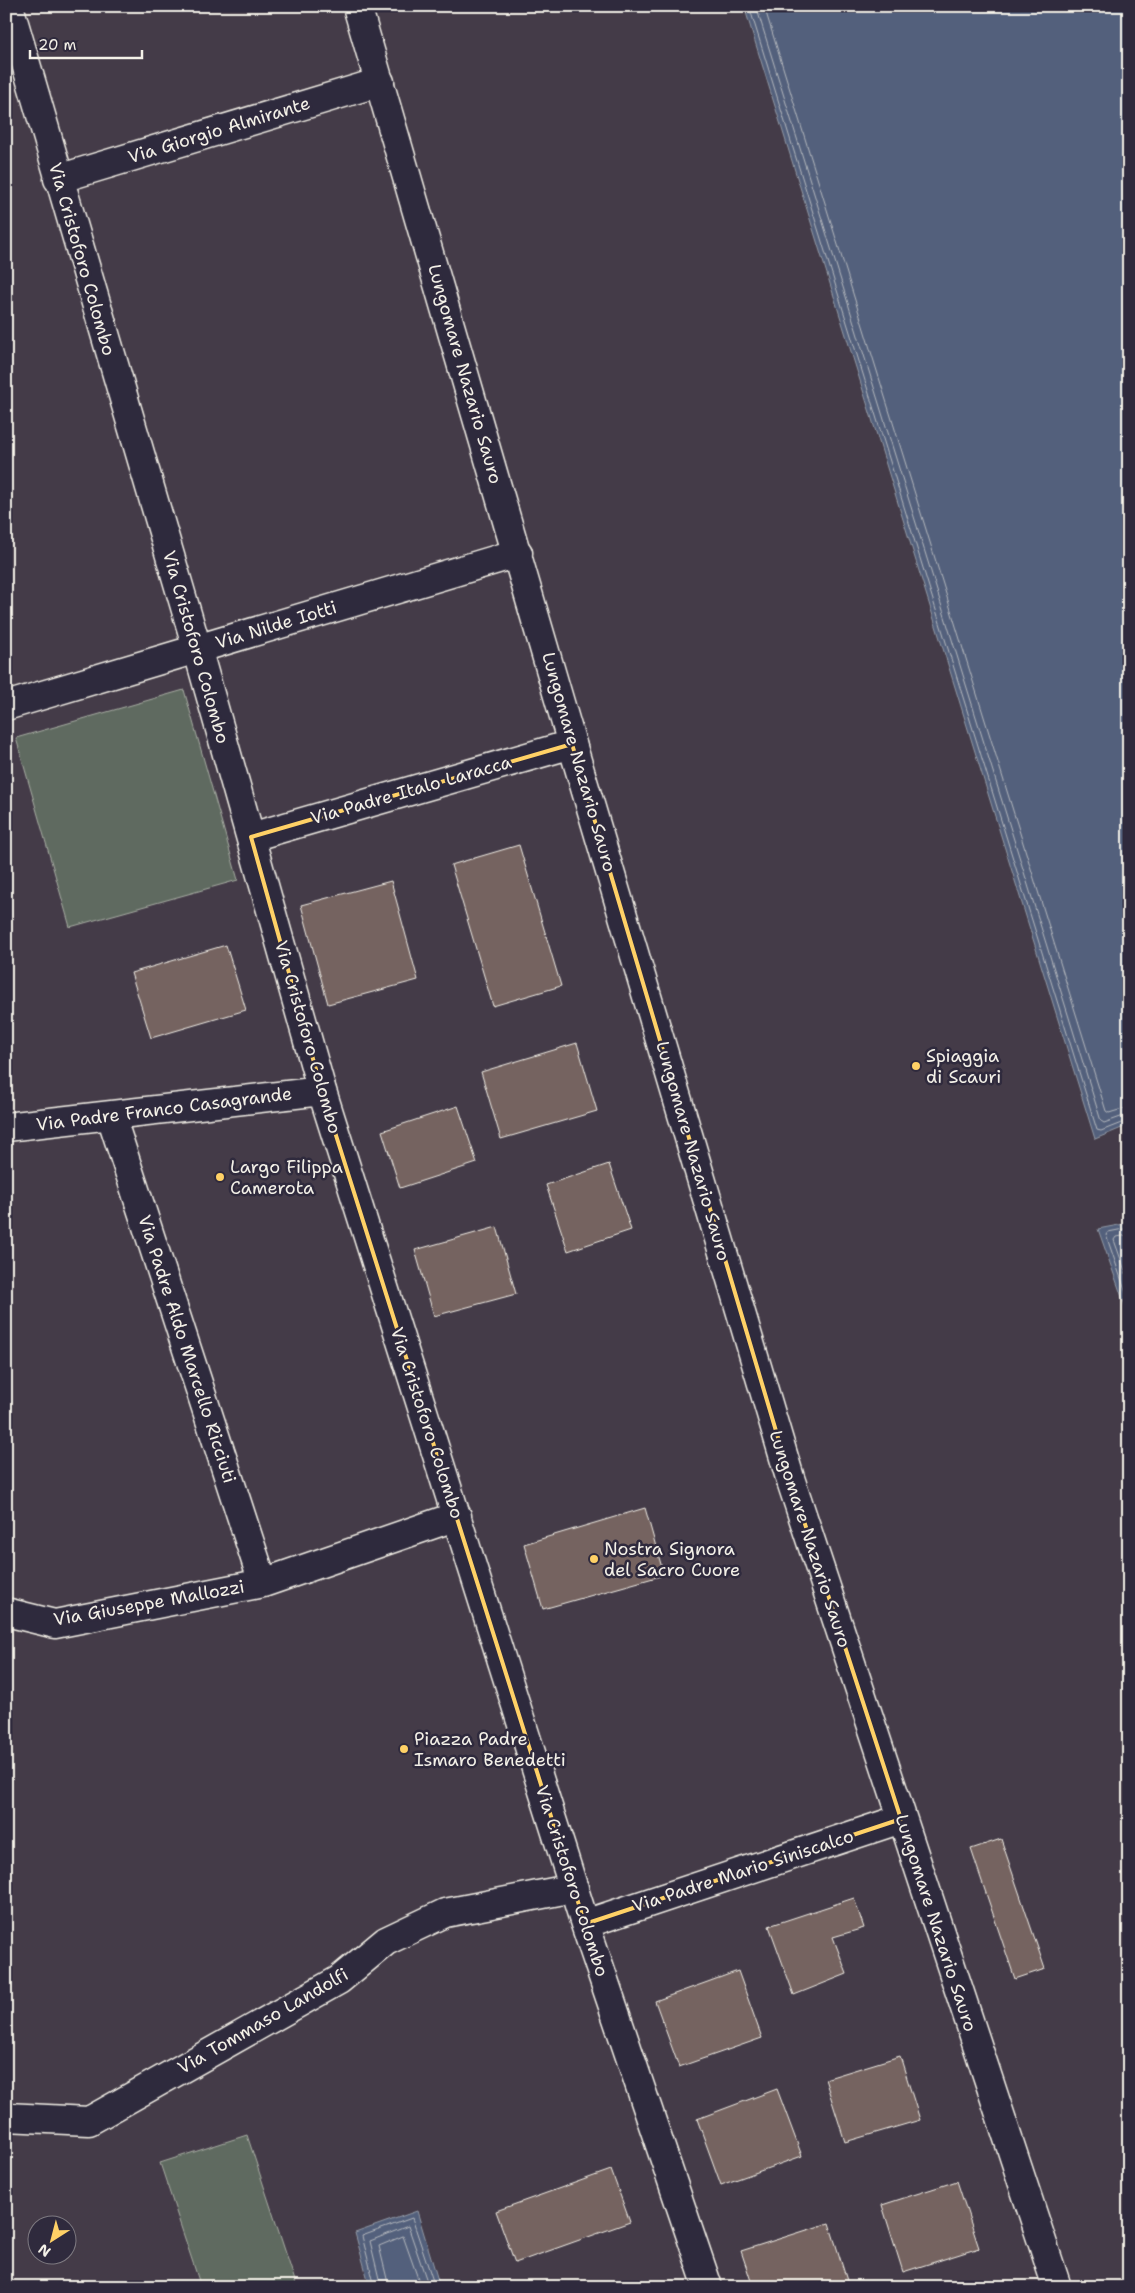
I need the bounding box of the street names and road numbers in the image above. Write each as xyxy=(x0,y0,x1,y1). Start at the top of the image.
street label: Via Giorgio Almirante xyxy=(125,91,313,169)
street label: Via Cristoforo Colombo xyxy=(43,160,121,358)
street label: Lungomare Nazario Sauro xyxy=(422,261,508,487)
street label: Via Cristoforo Colombo xyxy=(157,548,235,746)
street label: Via Nilde Iotti xyxy=(212,595,340,655)
street label: Lungomare Nazario Sauro xyxy=(536,649,622,875)
street label: Via Padre Italo Laracca xyxy=(308,750,514,830)
street label: Via Cristoforo Colombo xyxy=(269,938,347,1136)
street label: Lungomare Nazario Sauro xyxy=(650,1038,736,1264)
street label: Via Padre Franco Casagrande xyxy=(35,1081,293,1137)
street label: Via Padre Aldo Marcello Ricciuti xyxy=(132,1212,242,1486)
street label: Via Cristoforo Colombo xyxy=(385,1324,469,1522)
street label: Lungomare Nazario Sauro xyxy=(763,1427,857,1651)
street label: Via Giuseppe Mallozzi xyxy=(52,1574,246,1632)
street label: Via Cristoforo Colombo xyxy=(530,1782,614,1980)
street label: Lungomare Nazario Sauro xyxy=(889,1811,983,2035)
street label: Via Padre Mario Siniscalco xyxy=(629,1824,857,1918)
street label: Via Tommaso Landolfi xyxy=(173,1962,353,2080)

